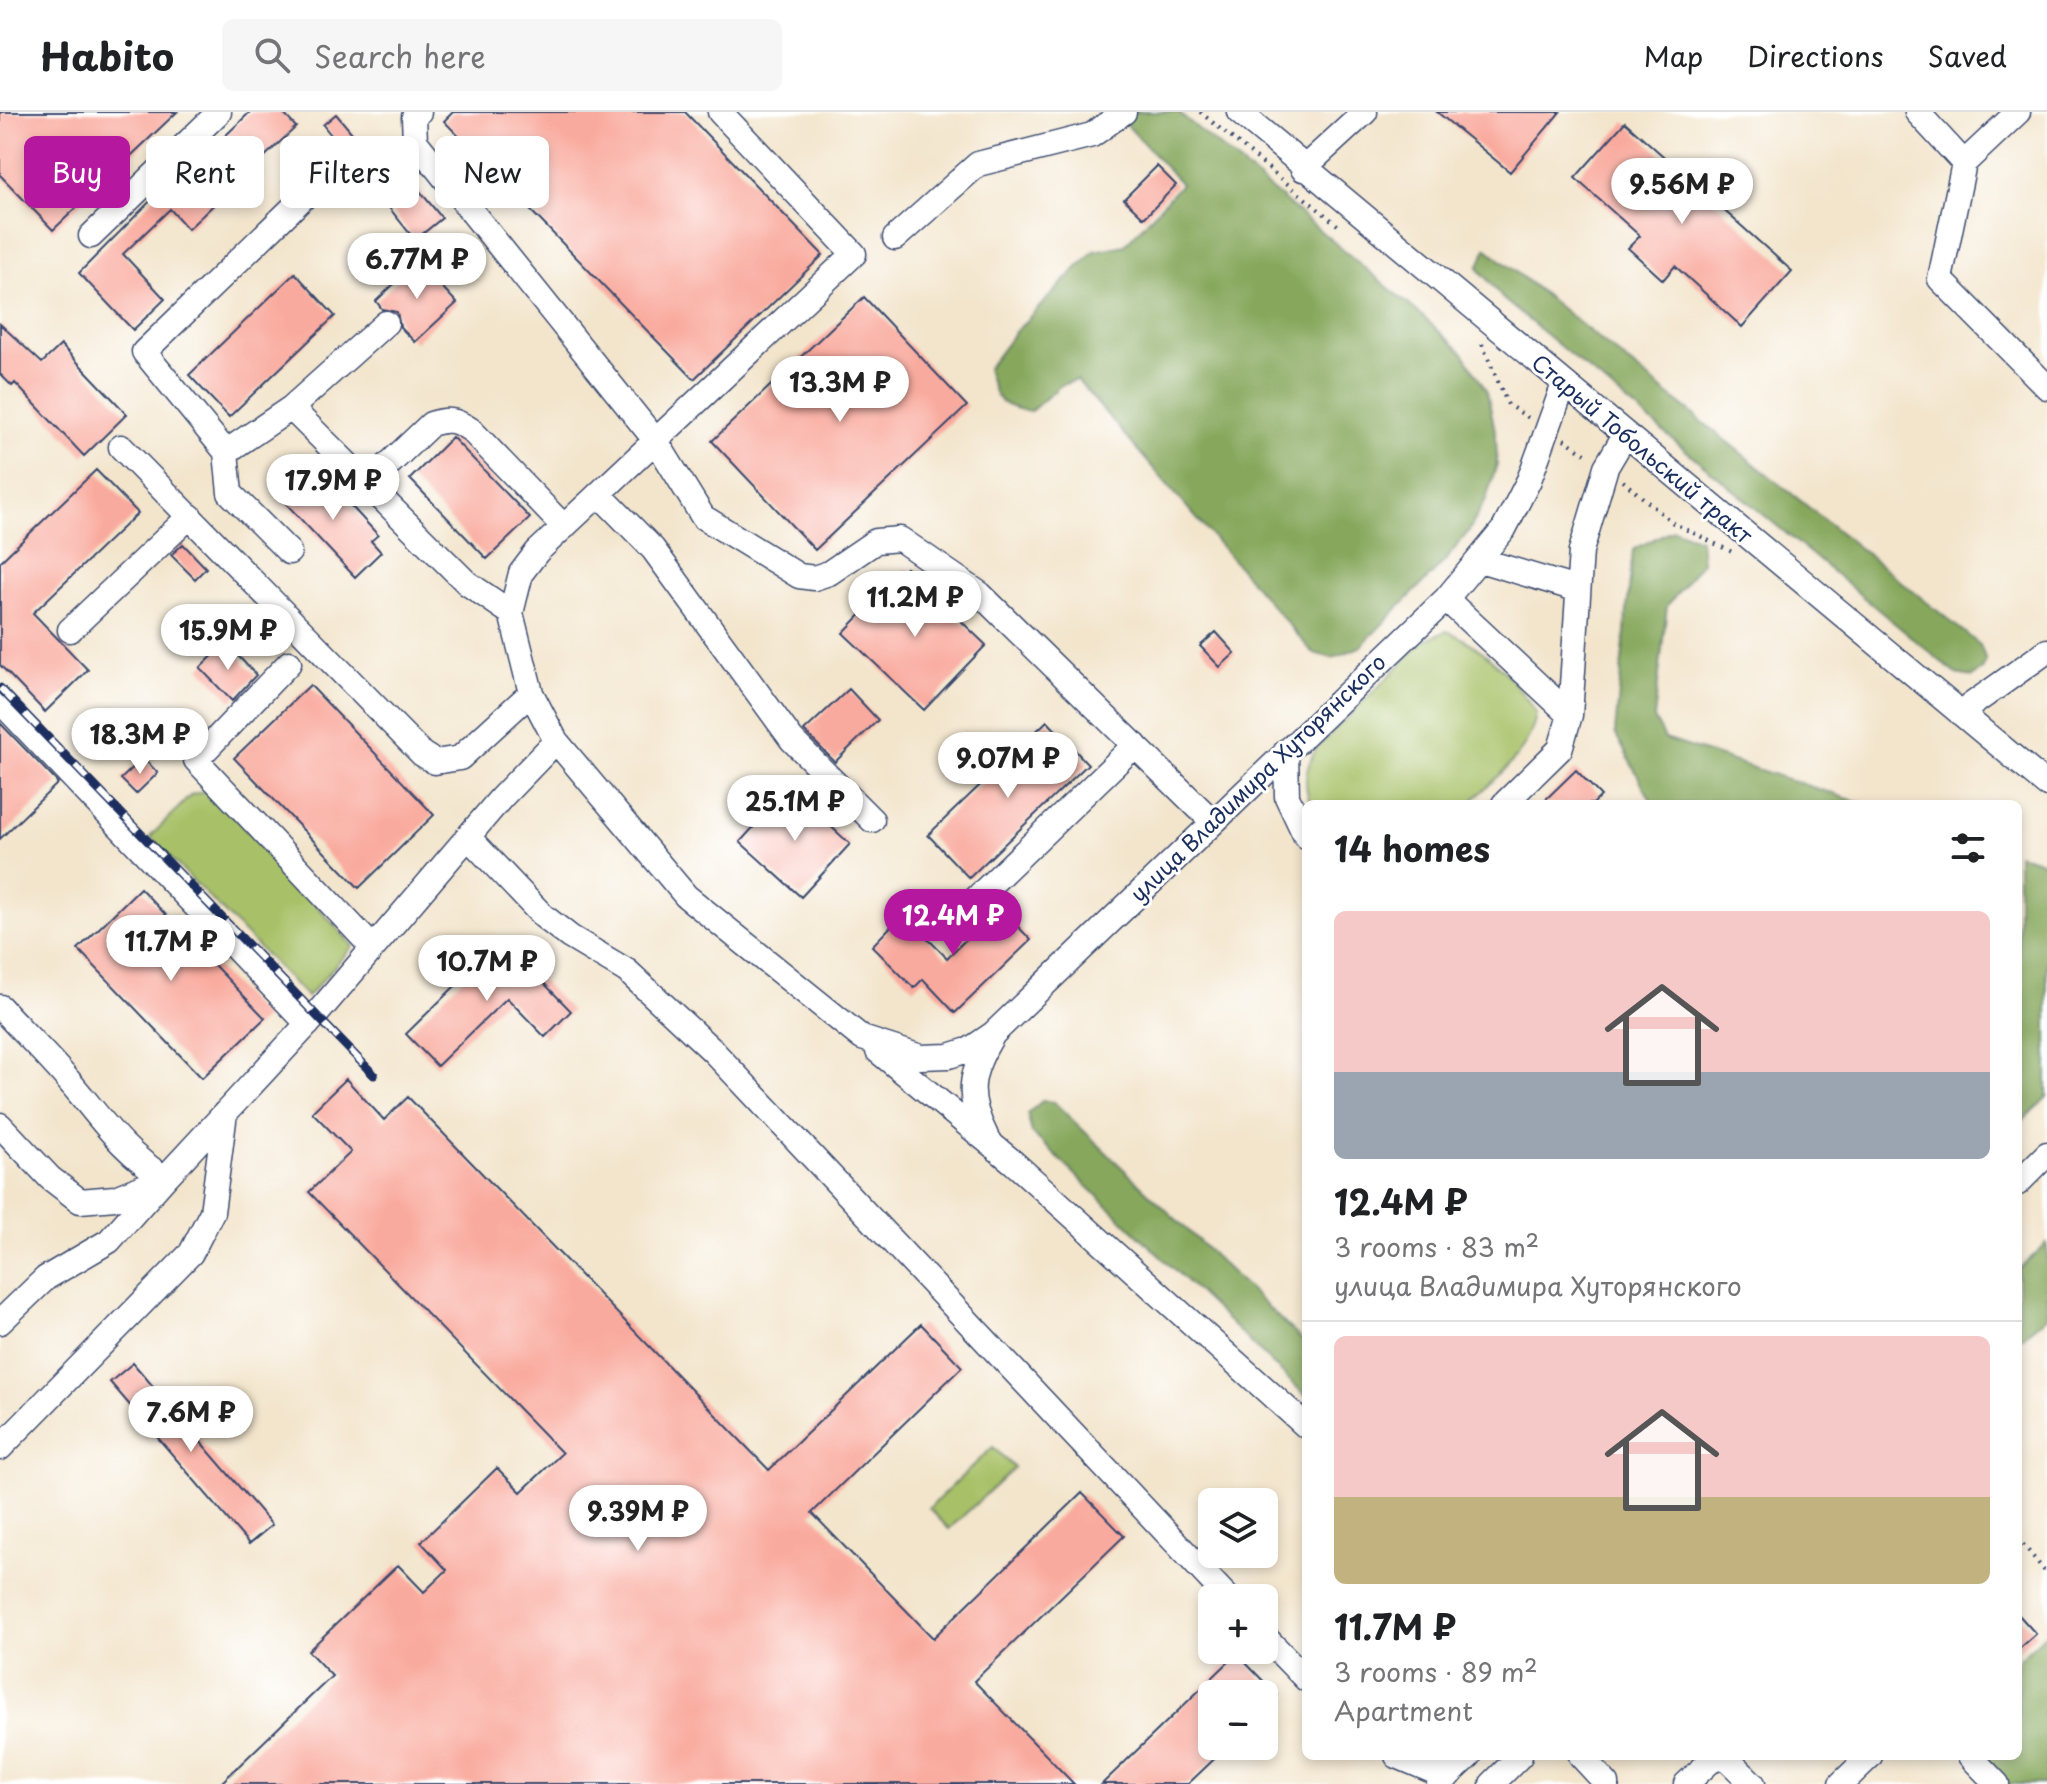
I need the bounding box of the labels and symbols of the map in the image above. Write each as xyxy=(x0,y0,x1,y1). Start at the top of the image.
pin: 9.56M ₽ xyxy=(1608,158,1756,226)
pin: 6.77M ₽ xyxy=(343,233,491,301)
street label: Старый Тобольский тракт xyxy=(1525,345,1761,551)
pin: 13.3M ₽ xyxy=(766,356,914,424)
pin: 17.9M ₽ xyxy=(259,454,407,522)
pin: 11.2M ₽ xyxy=(841,571,989,639)
pin: 15.9M ₽ xyxy=(154,604,302,672)
street label: улица Владимира Хуторянского xyxy=(1121,645,1393,909)
pin: 18.3M ₽ xyxy=(66,708,214,776)
pin: 9.07M ₽ xyxy=(934,732,1082,800)
pin: 25.1M ₽ xyxy=(721,775,869,843)
pin: 12.4M ₽ xyxy=(879,889,1027,957)
pin: 11.7M ₽ xyxy=(97,915,245,983)
pin: 10.7M ₽ xyxy=(413,935,561,1003)
pin: 7.6M ₽ xyxy=(126,1386,256,1454)
pin: 9.39M ₽ xyxy=(564,1485,712,1553)

